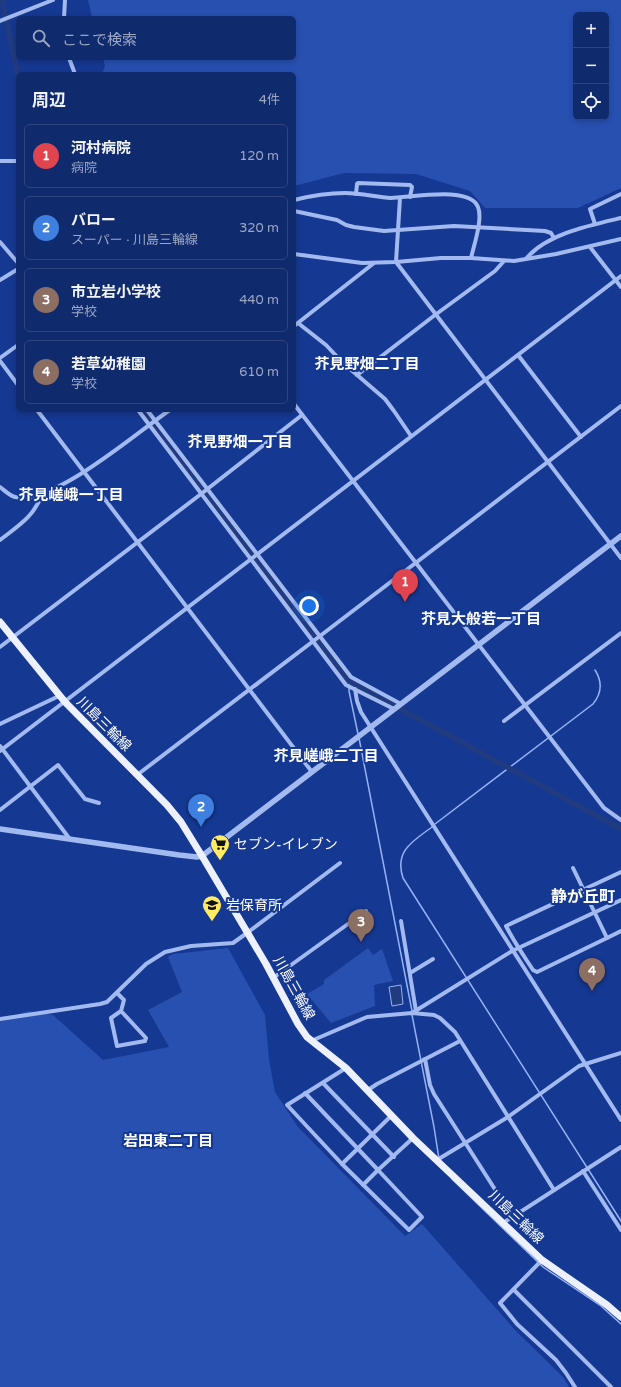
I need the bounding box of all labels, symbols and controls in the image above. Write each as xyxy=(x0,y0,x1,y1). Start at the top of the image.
map controls xyxy=(573,12,609,120)
button: + xyxy=(573,12,609,48)
search box xyxy=(16,16,296,60)
icon: search xyxy=(30,27,52,49)
text: ここで検索 xyxy=(62,31,137,49)
button: − xyxy=(573,48,609,84)
button: locate xyxy=(573,84,609,120)
text: 周辺 xyxy=(32,90,66,111)
text: 4件 xyxy=(259,92,280,108)
text: 河村病院 xyxy=(71,139,131,157)
text: 1 xyxy=(42,148,50,164)
text: 120 m xyxy=(239,148,279,164)
text: 病院 xyxy=(71,160,97,176)
text: バロー xyxy=(71,211,116,229)
text: 2 xyxy=(42,220,50,236)
text: 320 m xyxy=(239,220,279,236)
text: スーパー · 川島三輪線 xyxy=(71,232,198,248)
text: 市立岩小学校 xyxy=(71,283,161,301)
text: 3 xyxy=(42,292,50,308)
text: 440 m xyxy=(239,292,279,308)
text: 学校 xyxy=(71,304,97,320)
text: 若草幼稚園 xyxy=(71,355,146,373)
district label: 芥見野畑二丁目 xyxy=(314,355,420,373)
text: 4 xyxy=(42,364,50,380)
text: 610 m xyxy=(239,364,279,380)
text: 学校 xyxy=(71,376,97,392)
district label: 芥見野畑一丁目 xyxy=(187,433,293,451)
district label: 芥見嵯峨一丁目 xyxy=(18,486,124,504)
pin: 1 xyxy=(392,569,418,602)
your location xyxy=(299,596,319,616)
district label: 芥見大般若一丁目 xyxy=(421,610,541,628)
street label: 川島三輪線 xyxy=(73,693,135,755)
district label: 芥見嵯峨二丁目 xyxy=(273,747,379,765)
pin: 2 xyxy=(188,794,214,827)
supermarket icon: セブン-イレブン xyxy=(209,833,231,861)
place label: セブン-イレブン xyxy=(234,836,338,853)
district label: 静が丘町 xyxy=(551,887,615,907)
school or university icon: 岩保育所 xyxy=(201,894,223,922)
place label: 岩保育所 xyxy=(226,897,282,914)
pin: 3 xyxy=(348,909,374,942)
street label: 川島三輪線 xyxy=(270,953,318,1023)
pin: 4 xyxy=(579,958,605,991)
district label: 岩田東二丁目 xyxy=(123,1132,213,1150)
street label: 川島三輪線 xyxy=(485,1187,547,1247)

